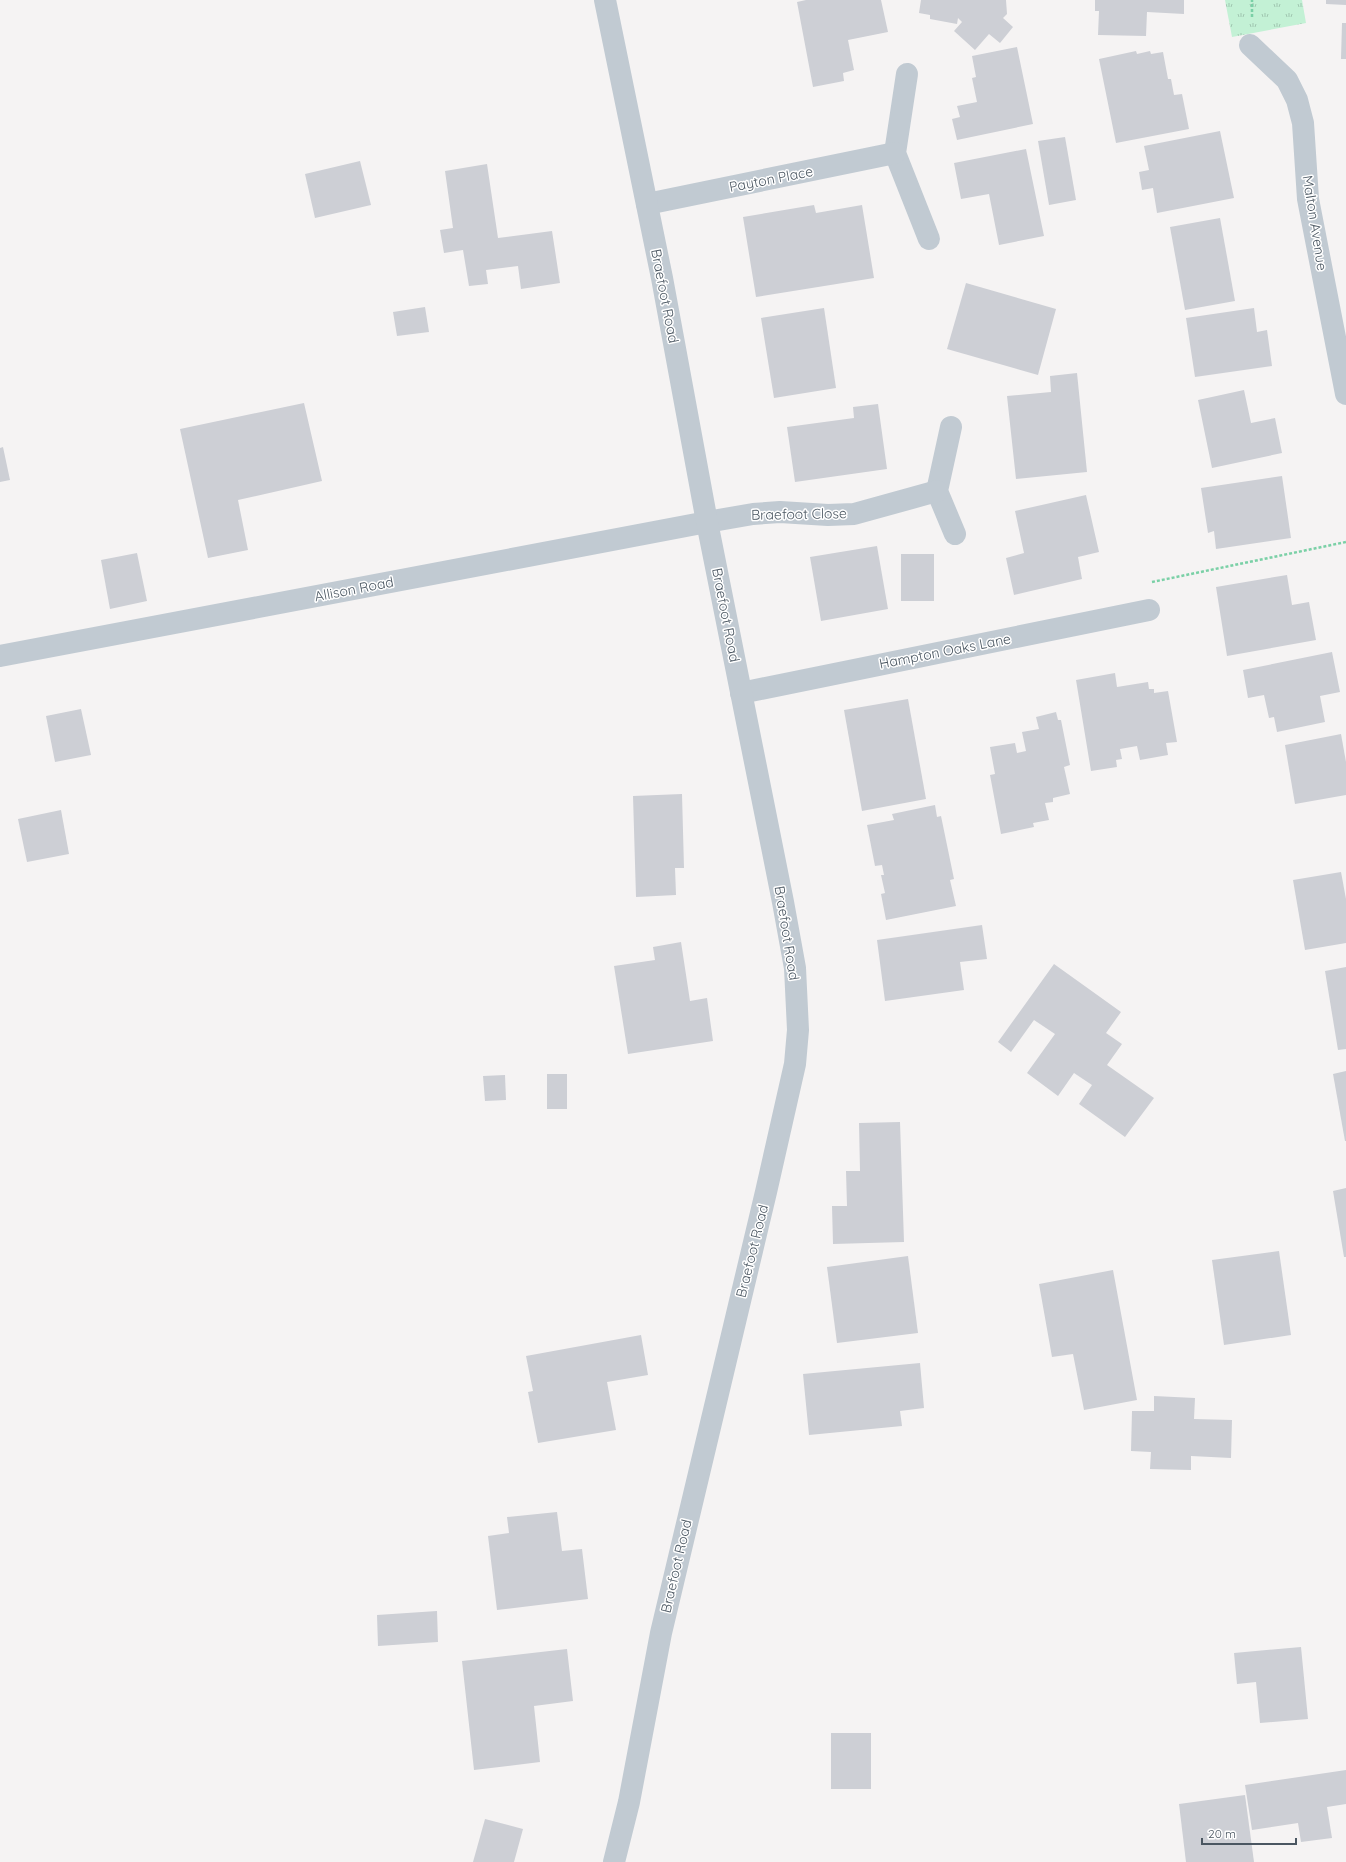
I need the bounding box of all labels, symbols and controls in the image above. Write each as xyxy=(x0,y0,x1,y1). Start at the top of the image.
street label: Payton Place xyxy=(728,162,815,196)
street label: Malton Avenue xyxy=(1299,174,1331,272)
street label: Braefoot Road xyxy=(647,247,683,345)
street label: Braefoot Close xyxy=(751,504,847,524)
street label: Braefoot Road xyxy=(708,566,744,664)
street label: Allison Road xyxy=(313,573,395,605)
street label: Hampton Oaks Lane xyxy=(878,629,1012,673)
street label: Braefoot Road xyxy=(771,884,803,982)
street label: Braefoot Road xyxy=(732,1203,772,1299)
street label: Braefoot Road xyxy=(656,1517,696,1615)
scale bar xyxy=(1202,1820,1296,1846)
text: 20 m xyxy=(1208,1826,1236,1841)

